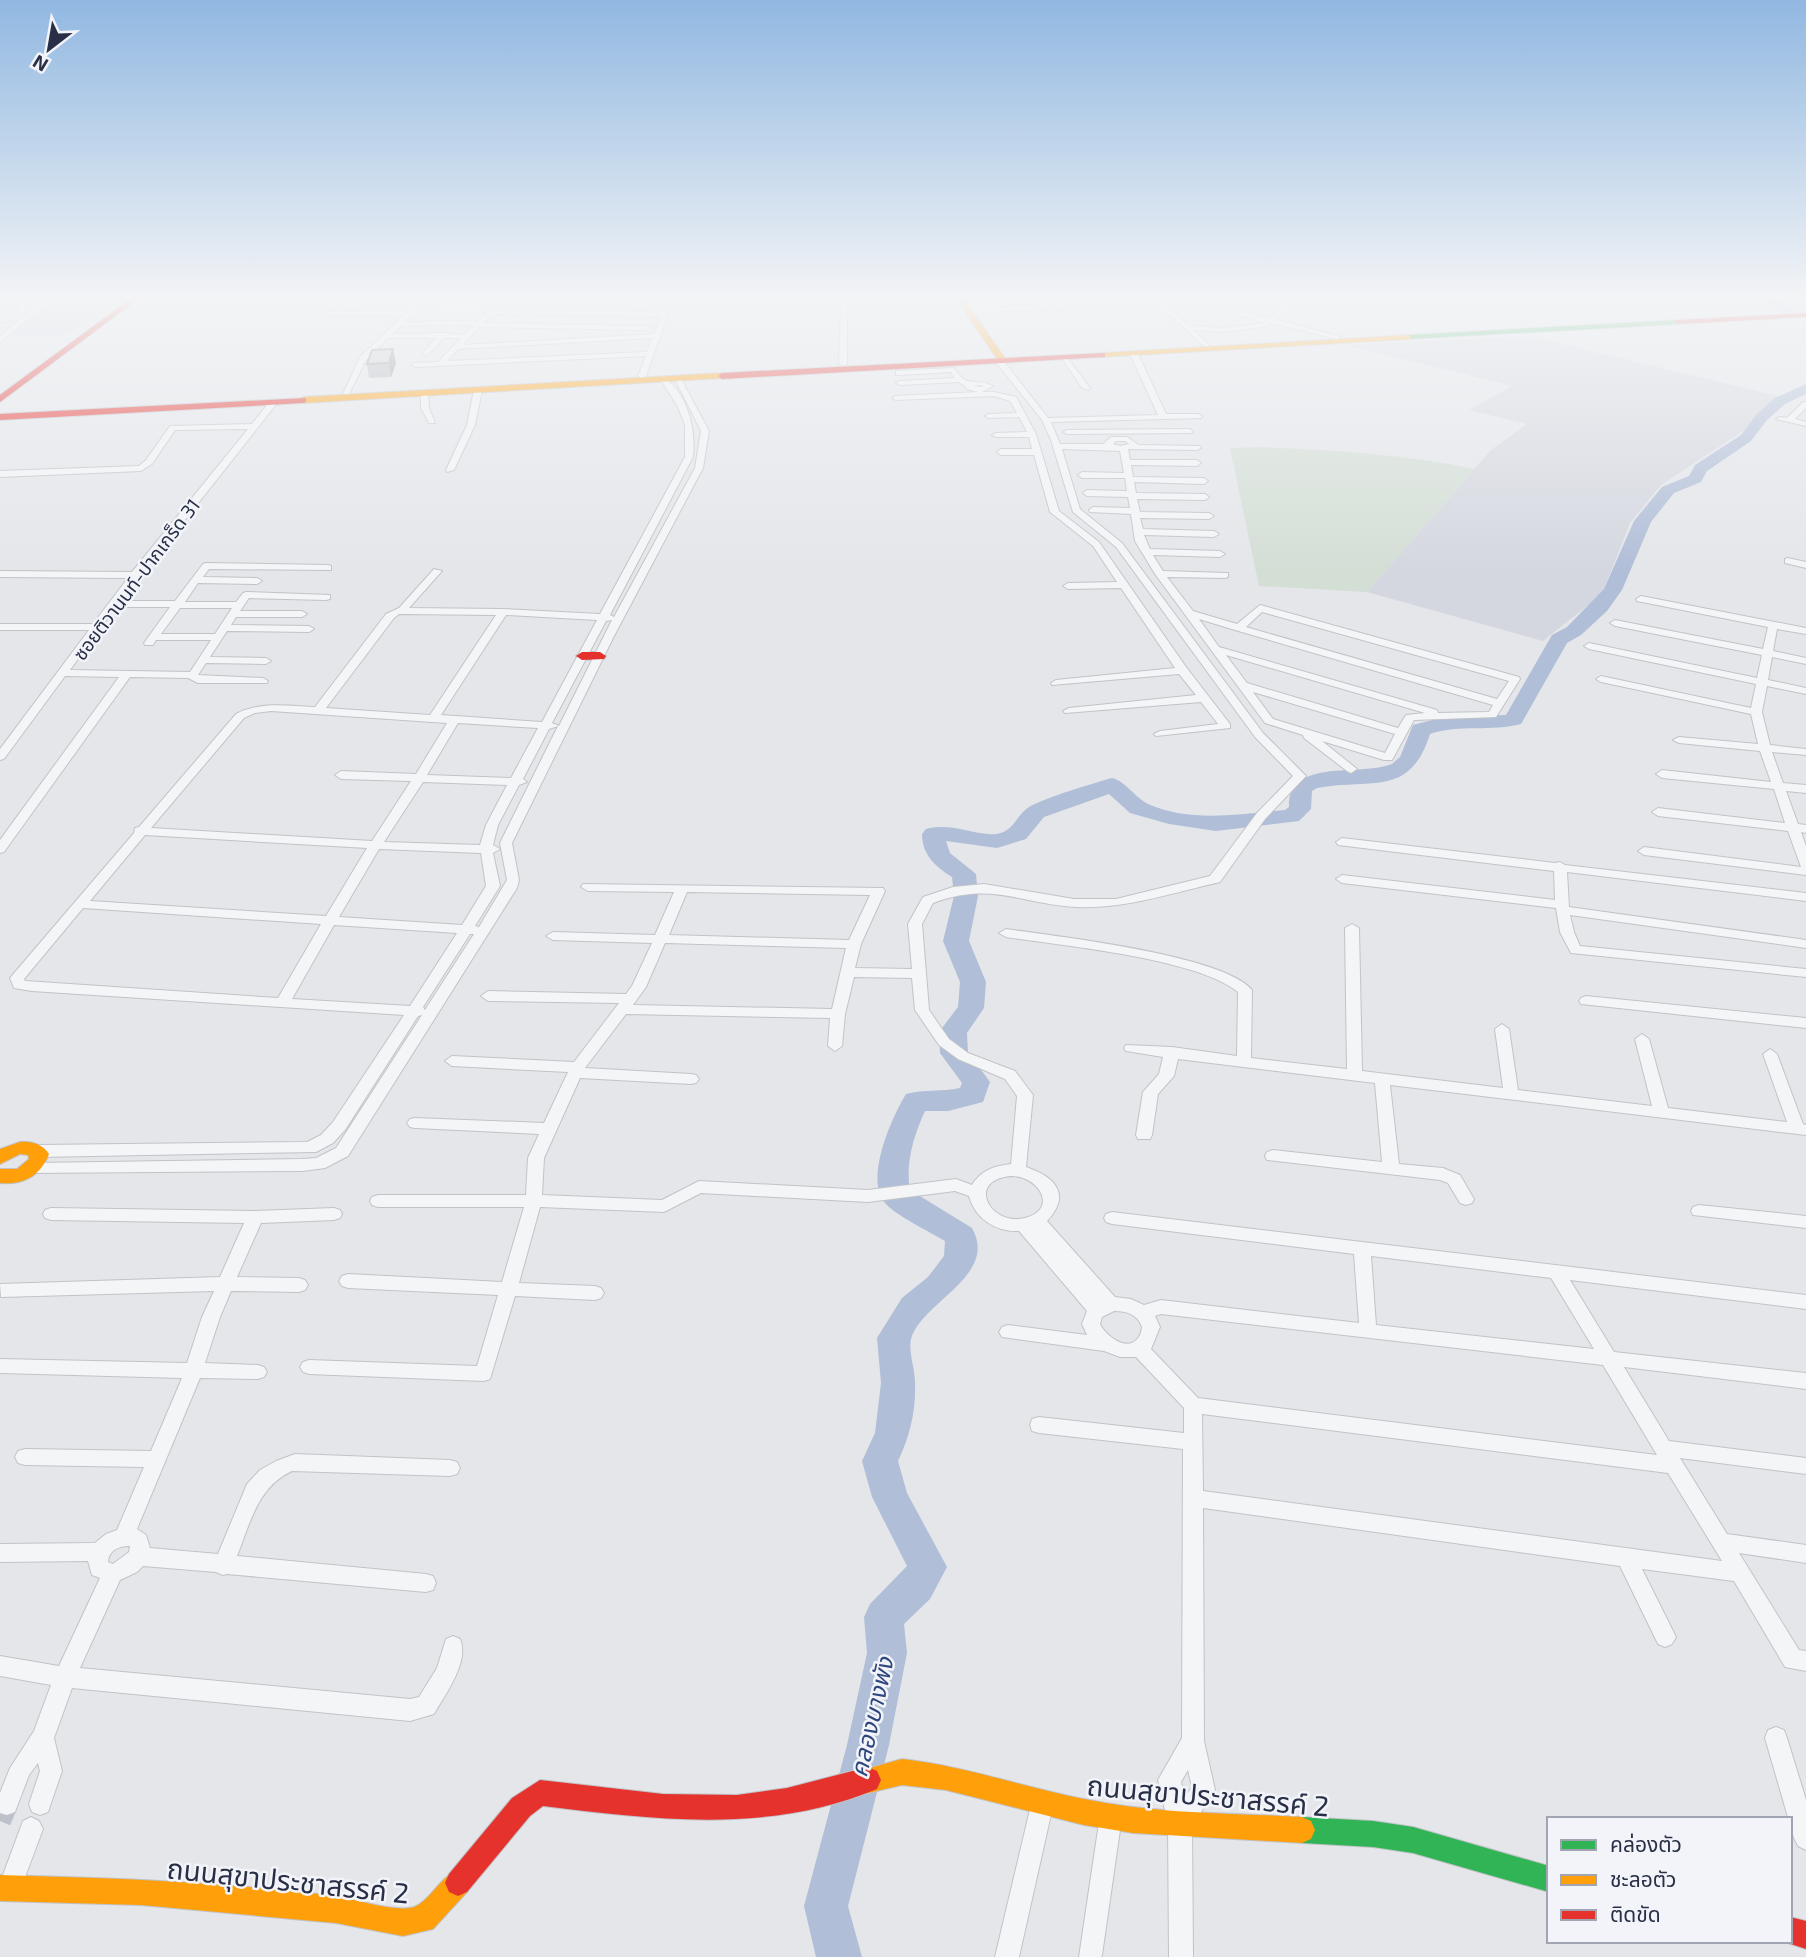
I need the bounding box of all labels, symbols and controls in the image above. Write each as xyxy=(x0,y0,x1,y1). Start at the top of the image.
north arrow xyxy=(14,14,84,84)
text: N xyxy=(28,51,52,77)
street label: ซอยติวานนท์-ปากเกร็ด 31 xyxy=(68,494,204,664)
water label: คลองบางพัง xyxy=(843,1653,899,1780)
street label: ถนนสุขาประชาสรรค์ 2 xyxy=(1085,1767,1331,1824)
legend xyxy=(1547,1817,1792,1943)
text: คล่องตัว xyxy=(1610,1831,1682,1856)
street label: ถนนสุขาประชาสรรค์ 2 xyxy=(165,1850,411,1911)
text: ชะลอตัว xyxy=(1610,1866,1676,1891)
text: ติดขัด xyxy=(1610,1901,1661,1926)

